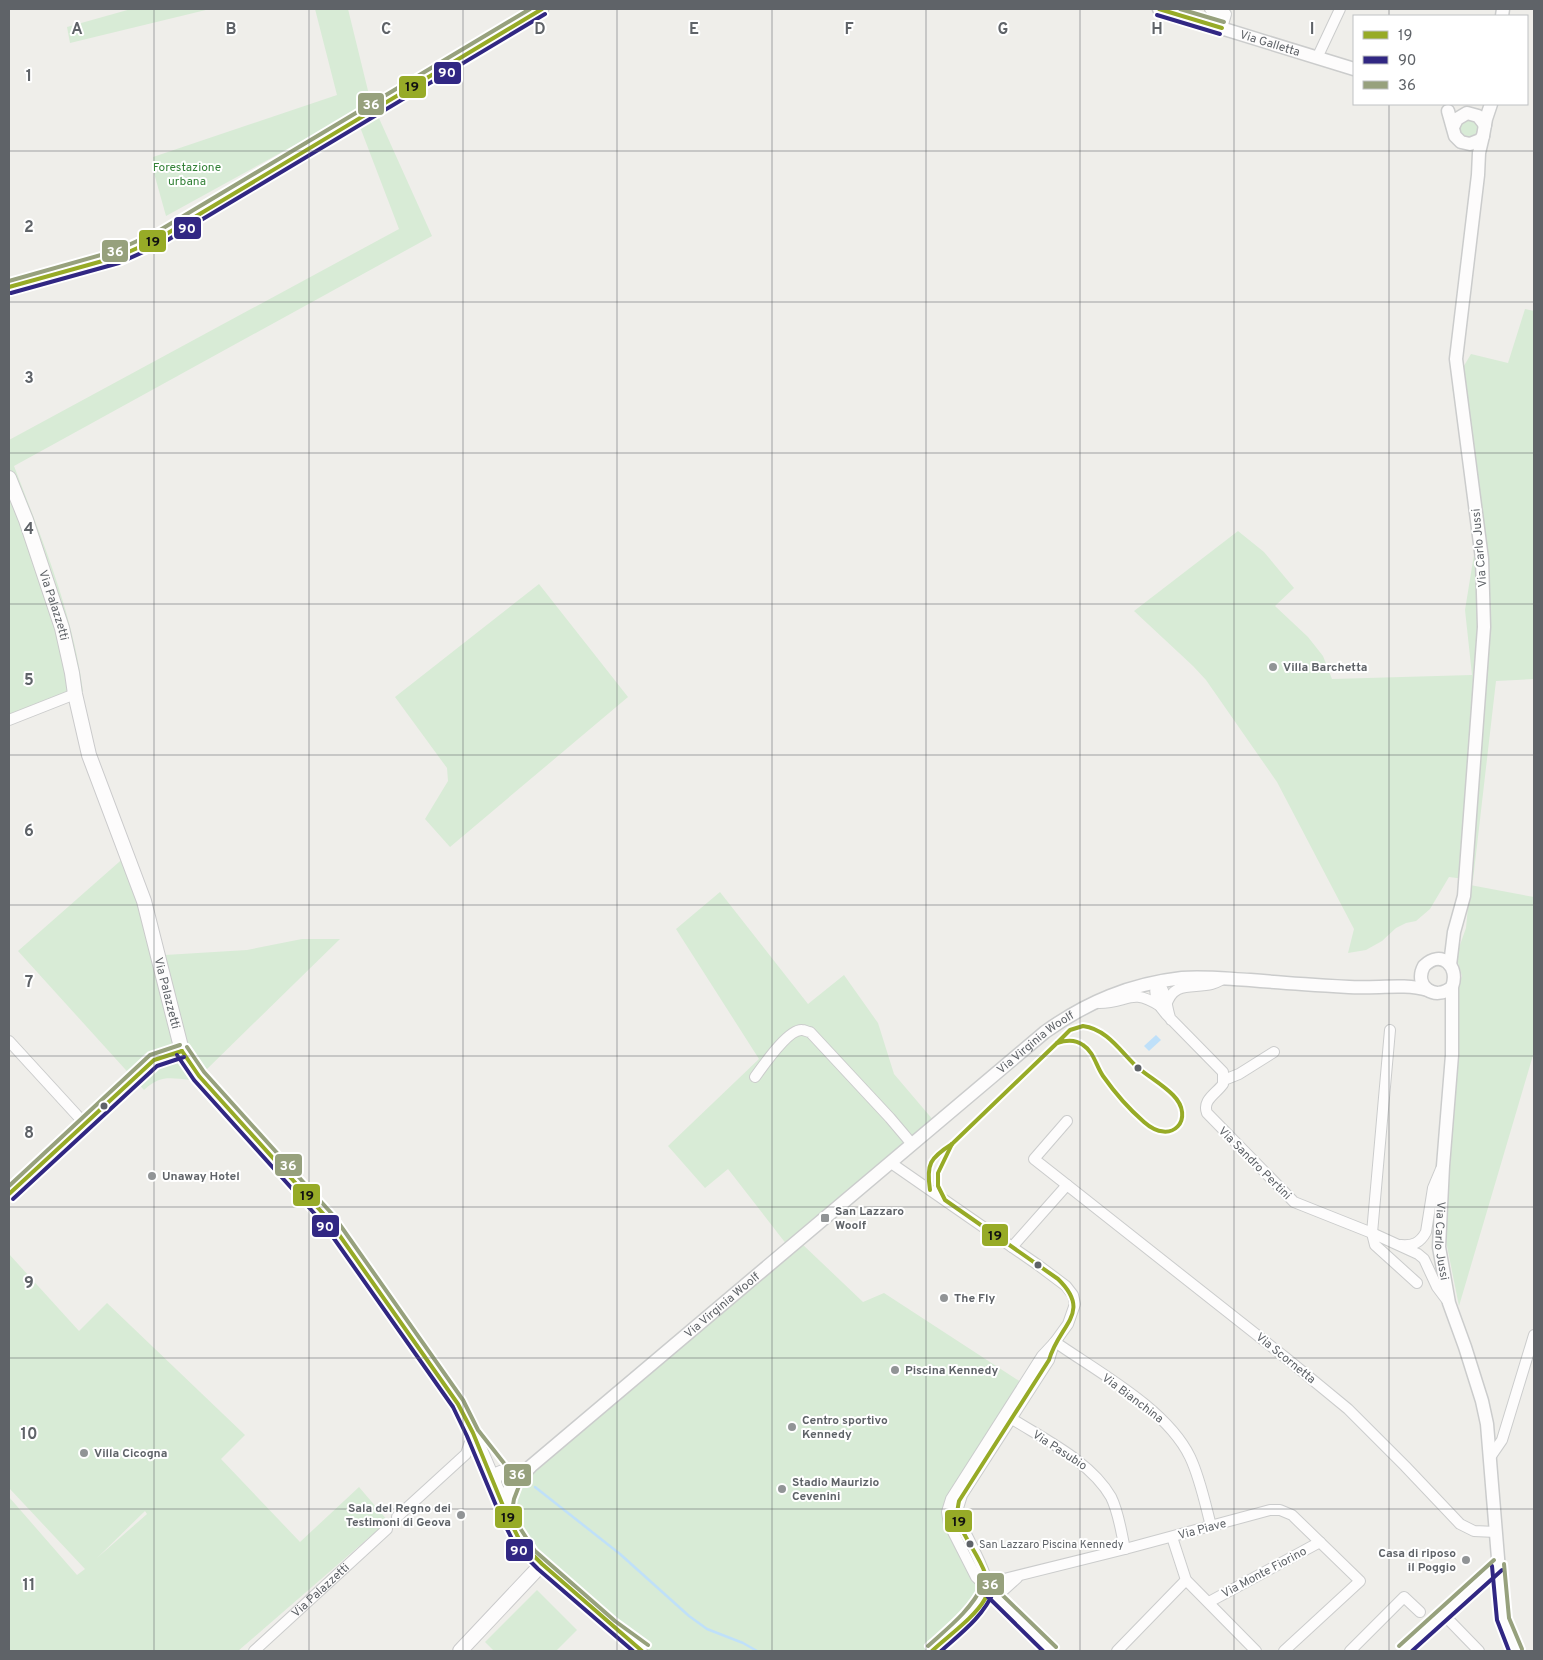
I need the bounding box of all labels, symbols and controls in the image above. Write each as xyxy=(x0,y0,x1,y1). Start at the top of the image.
legend xyxy=(1353,15,1528,105)
text: A xyxy=(71,20,83,40)
text: B xyxy=(225,20,237,40)
text: C xyxy=(381,20,391,40)
text: D xyxy=(534,20,546,40)
text: E xyxy=(689,20,699,40)
text: F xyxy=(844,20,854,40)
text: G xyxy=(998,20,1008,40)
text: H xyxy=(1151,20,1163,40)
text: I xyxy=(1310,20,1314,40)
street label: Via Galletta xyxy=(1237,27,1302,61)
text: 19 xyxy=(1398,27,1413,46)
text: 90 xyxy=(1398,52,1416,71)
line badge: 90 xyxy=(433,61,462,85)
text: 90 xyxy=(438,65,456,82)
text: 1 xyxy=(26,67,32,87)
line badge: 19 xyxy=(398,75,427,99)
text: 36 xyxy=(1398,77,1416,96)
text: 19 xyxy=(405,79,419,96)
line badge: 36 xyxy=(357,92,385,116)
text: 36 xyxy=(363,97,380,114)
park label: Forestazione urbana xyxy=(153,160,221,190)
line badge: 90 xyxy=(173,216,202,240)
text: 2 xyxy=(24,218,34,238)
text: 90 xyxy=(178,221,196,238)
line badge: 19 xyxy=(138,229,167,253)
text: 19 xyxy=(146,234,160,251)
line badge: 36 xyxy=(101,239,129,263)
text: 36 xyxy=(107,244,124,261)
text: 3 xyxy=(24,369,34,389)
street label: Via Carlo Jussi xyxy=(1469,508,1491,588)
text: 4 xyxy=(24,520,34,540)
street label: Via Palazzetti xyxy=(34,568,72,642)
place label: Villa Barchetta xyxy=(1283,660,1367,676)
marker: Villa Barchetta xyxy=(1267,661,1279,673)
text: 5 xyxy=(24,671,34,691)
text: 6 xyxy=(24,822,34,842)
street label: Via Palazzetti xyxy=(150,956,183,1031)
text: 7 xyxy=(25,973,33,993)
street label: Via Virginia Woolf xyxy=(994,1008,1077,1078)
unlabelled marker xyxy=(1133,1063,1143,1073)
unlabelled marker xyxy=(99,1101,109,1111)
text: 8 xyxy=(24,1124,34,1144)
street label: Via Sandro Pertini xyxy=(1214,1124,1294,1204)
line badge: 36 xyxy=(274,1153,303,1177)
text: 36 xyxy=(280,1158,297,1175)
place label: Unaway Hotel xyxy=(162,1169,240,1185)
marker: Unaway Hotel xyxy=(146,1170,158,1182)
line badge: 19 xyxy=(292,1183,321,1207)
text: 19 xyxy=(300,1188,314,1205)
street label: Via Carlo Jussi xyxy=(1430,1201,1452,1282)
place label: San Lazzaro Woolf xyxy=(835,1204,904,1234)
marker: San Lazzaro Woolf xyxy=(819,1212,831,1224)
line badge: 90 xyxy=(311,1214,340,1238)
text: 90 xyxy=(316,1219,334,1236)
line badge: 19 xyxy=(981,1223,1009,1247)
text: 19 xyxy=(988,1228,1002,1245)
unlabelled marker xyxy=(1033,1260,1043,1270)
street label: Via Virginia Woolf xyxy=(681,1269,764,1342)
text: 9 xyxy=(24,1274,34,1294)
place label: The Fly xyxy=(954,1291,995,1307)
marker: The Fly xyxy=(938,1292,950,1304)
street label: Via Scornetta xyxy=(1252,1330,1319,1388)
place label: Piscina Kennedy xyxy=(905,1363,998,1379)
marker: Piscina Kennedy xyxy=(889,1364,901,1376)
street label: Via Bianchina xyxy=(1098,1370,1166,1427)
place label: Centro sportivo Kennedy xyxy=(802,1413,888,1443)
marker: Centro sportivo Kennedy xyxy=(786,1421,798,1433)
text: 10 xyxy=(21,1425,37,1445)
street label: Via Pasubio xyxy=(1029,1427,1090,1475)
place label: Villa Cicogna xyxy=(94,1446,167,1462)
marker: Villa Cicogna xyxy=(78,1447,90,1459)
line badge: 36 xyxy=(503,1463,532,1487)
text: 36 xyxy=(509,1467,526,1484)
place label: Stadio Maurizio Cevenini xyxy=(792,1475,880,1505)
marker: Stadio Maurizio Cevenini xyxy=(776,1483,788,1495)
place label: Sala del Regno dei Testimoni di Geova xyxy=(346,1501,451,1531)
line badge: 19 xyxy=(494,1505,523,1529)
marker: Sala del Regno dei Testimoni di Geova xyxy=(455,1509,467,1521)
line badge: 19 xyxy=(944,1509,973,1533)
text: 19 xyxy=(501,1510,515,1527)
text: 19 xyxy=(952,1514,966,1531)
street label: Via Piave xyxy=(1176,1516,1228,1544)
line badge: 90 xyxy=(505,1538,534,1562)
place label: San Lazzaro Piscina Kennedy xyxy=(979,1538,1124,1552)
marker: San Lazzaro Piscina Kennedy xyxy=(965,1539,975,1549)
text: 90 xyxy=(510,1543,528,1560)
street label: Via Monte Fiorino xyxy=(1219,1544,1310,1602)
place label: Casa di riposo il Poggio xyxy=(1378,1546,1456,1576)
marker: Casa di riposo il Poggio xyxy=(1460,1554,1472,1566)
street label: Via Palazzetti xyxy=(289,1560,353,1622)
line badge: 36 xyxy=(976,1572,1005,1596)
text: 11 xyxy=(23,1576,35,1596)
text: 36 xyxy=(982,1577,999,1594)

